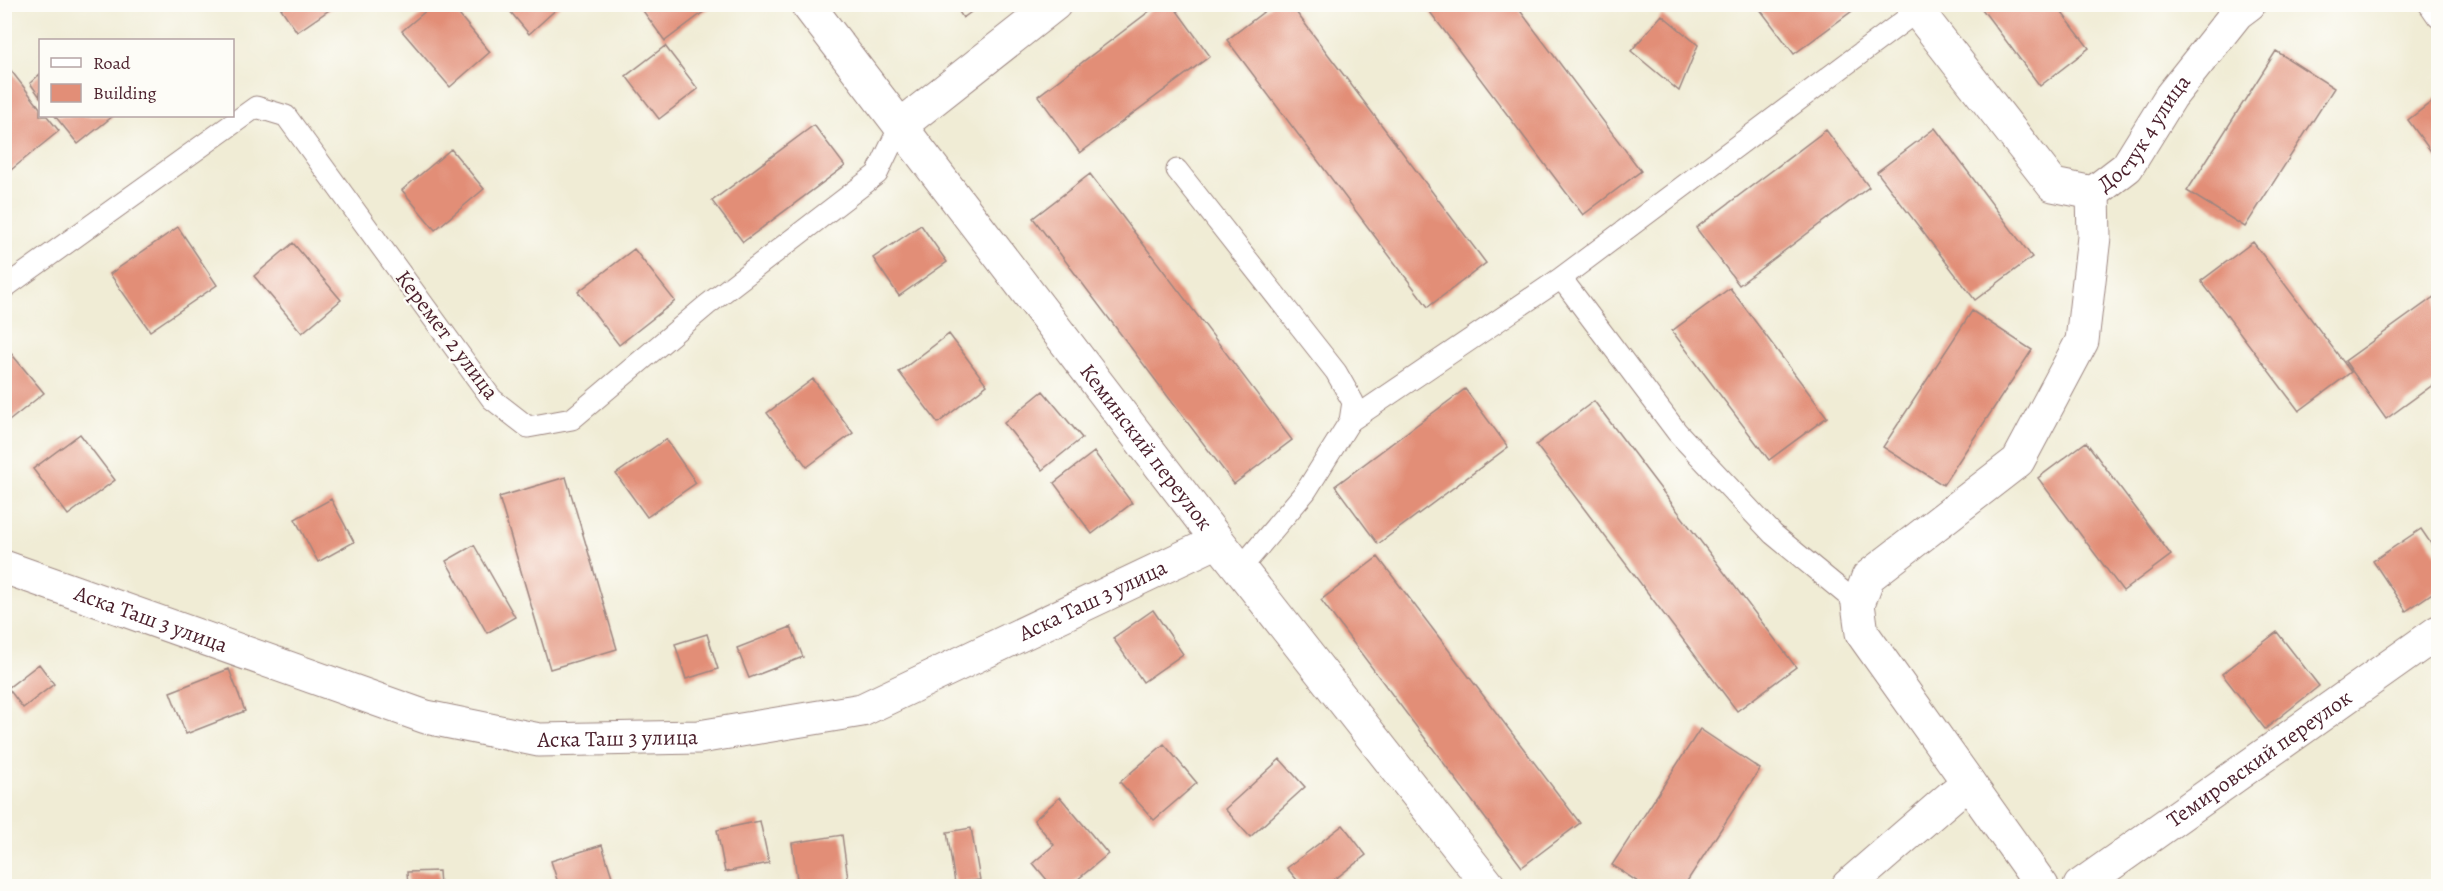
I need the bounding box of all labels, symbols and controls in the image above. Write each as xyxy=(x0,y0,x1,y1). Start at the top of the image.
legend xyxy=(39,39,234,117)
text: Road xyxy=(93,51,131,75)
street label: Достук 4 улица xyxy=(2091,67,2198,199)
text: Building xyxy=(93,81,157,105)
street label: Керемет 2 улица xyxy=(388,264,506,407)
street label: Кеминский переулок xyxy=(1073,358,1220,537)
street label: Аска Таш 3 улица xyxy=(1013,552,1173,649)
street label: Аска Таш 3 улица xyxy=(69,578,233,661)
street label: Темировский переулок xyxy=(2161,683,2358,835)
street label: Аска Таш 3 улица xyxy=(536,722,699,755)

